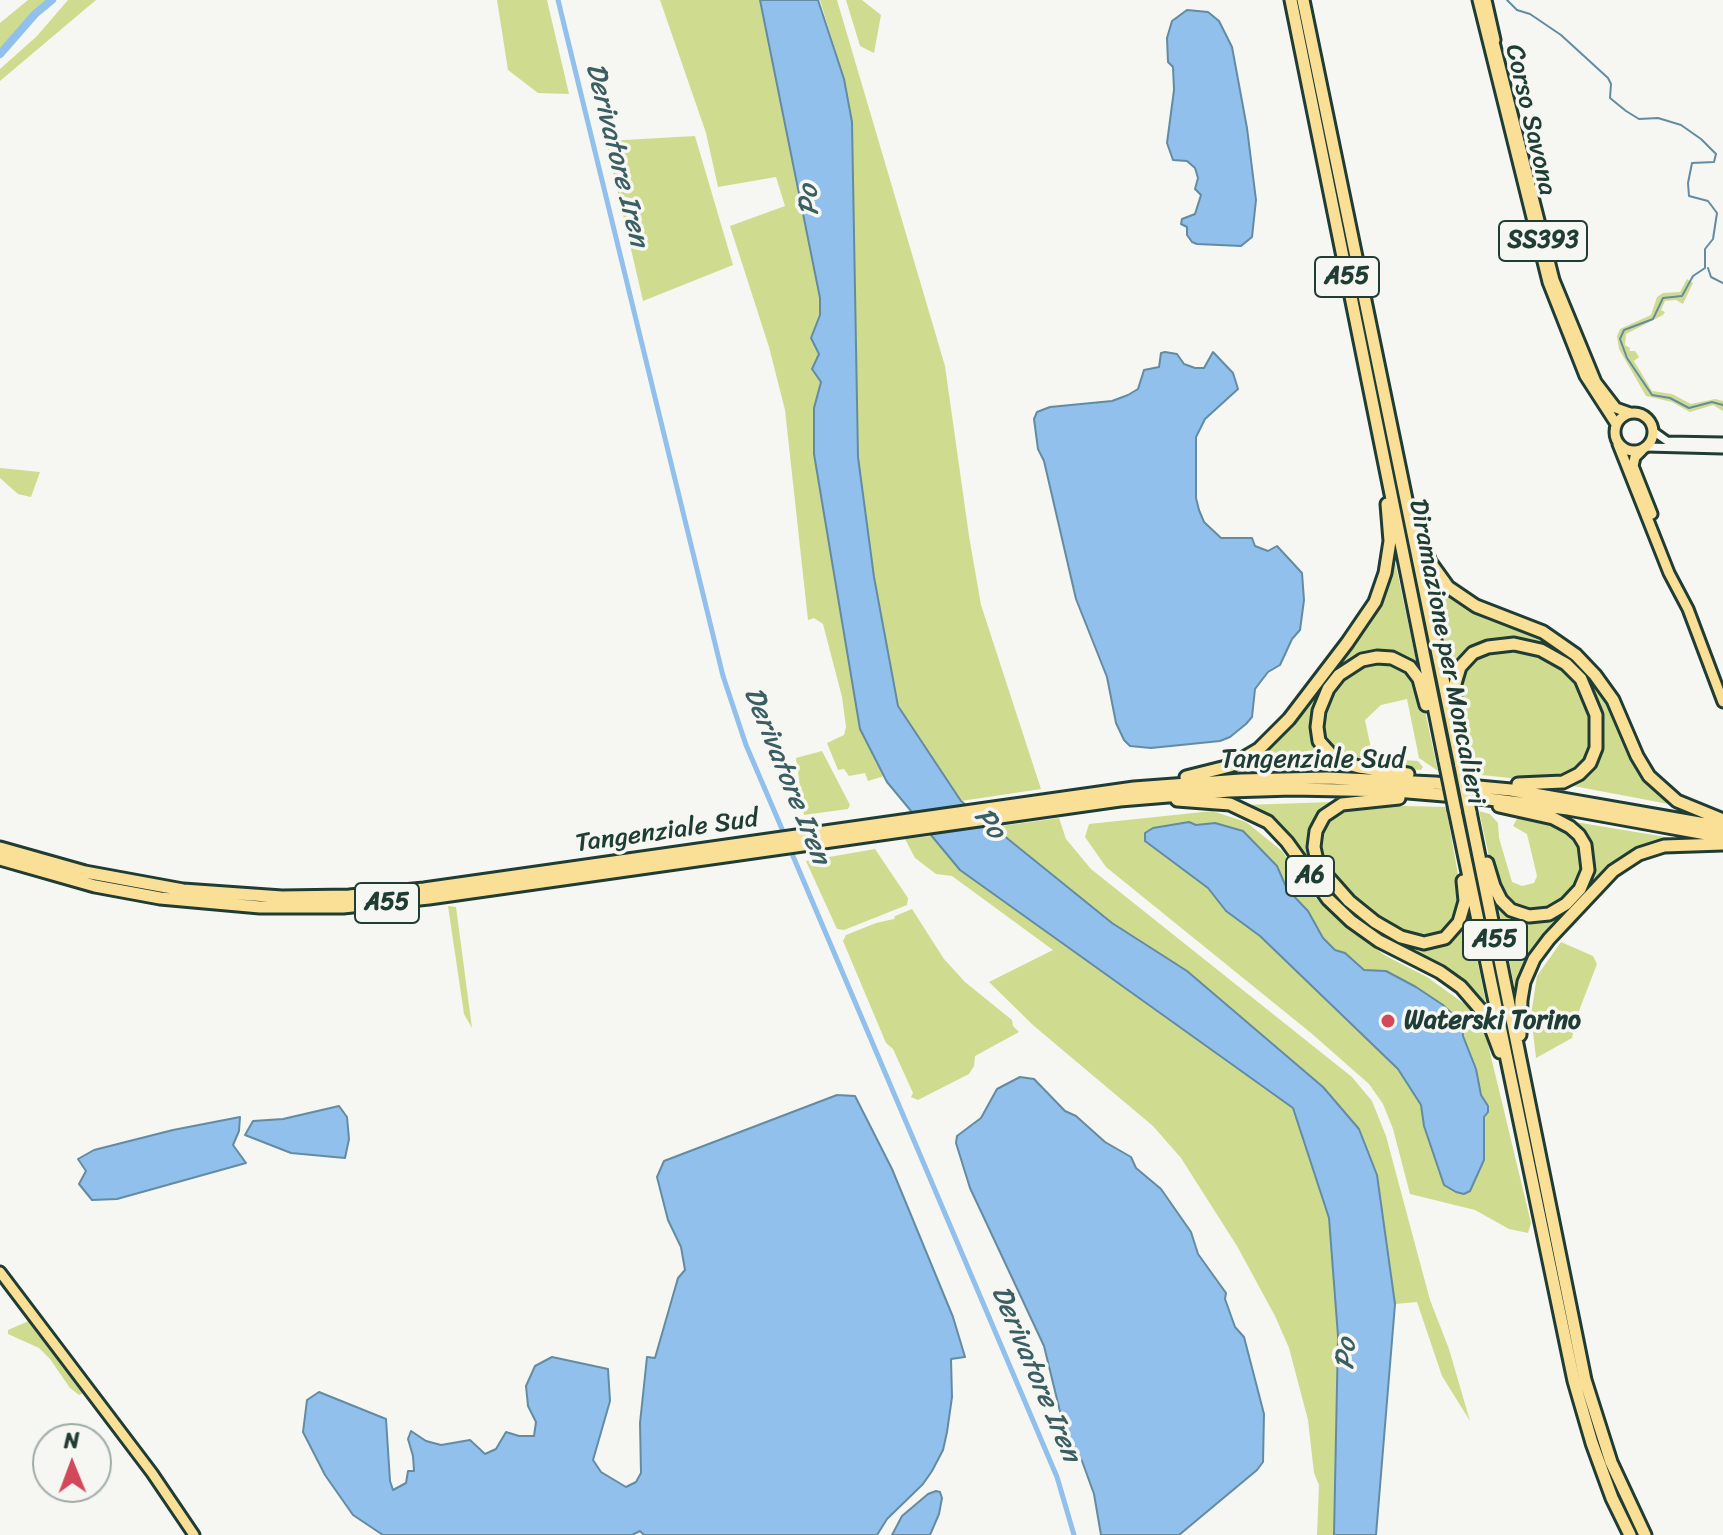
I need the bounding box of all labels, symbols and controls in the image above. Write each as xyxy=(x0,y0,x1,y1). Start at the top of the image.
street label: Corso Savona xyxy=(1498,42,1562,198)
water label: Derivatore Iren xyxy=(577,60,655,250)
water label: Po xyxy=(792,183,828,217)
road number: SS393 xyxy=(1499,221,1587,261)
road number: A55 xyxy=(1315,257,1379,297)
street label: Diramazione per Moncalieri xyxy=(1401,497,1491,807)
water label: Derivatore Iren xyxy=(735,682,837,870)
street label: Tangenziale Sud xyxy=(1221,744,1405,776)
water label: Po xyxy=(966,801,1012,847)
street label: Tangenziale Sud xyxy=(574,804,760,860)
road number: A6 xyxy=(1286,856,1334,896)
road number: A55 xyxy=(355,883,419,923)
road number: A55 xyxy=(1463,920,1527,960)
place label: Waterski Torino xyxy=(1404,1005,1581,1037)
marker: Waterski Torino xyxy=(1379,1012,1397,1030)
water label: Derivatore Iren xyxy=(983,1281,1087,1467)
water label: Po xyxy=(1329,1337,1365,1371)
text: N xyxy=(64,1421,80,1460)
north arrow xyxy=(32,1423,112,1503)

